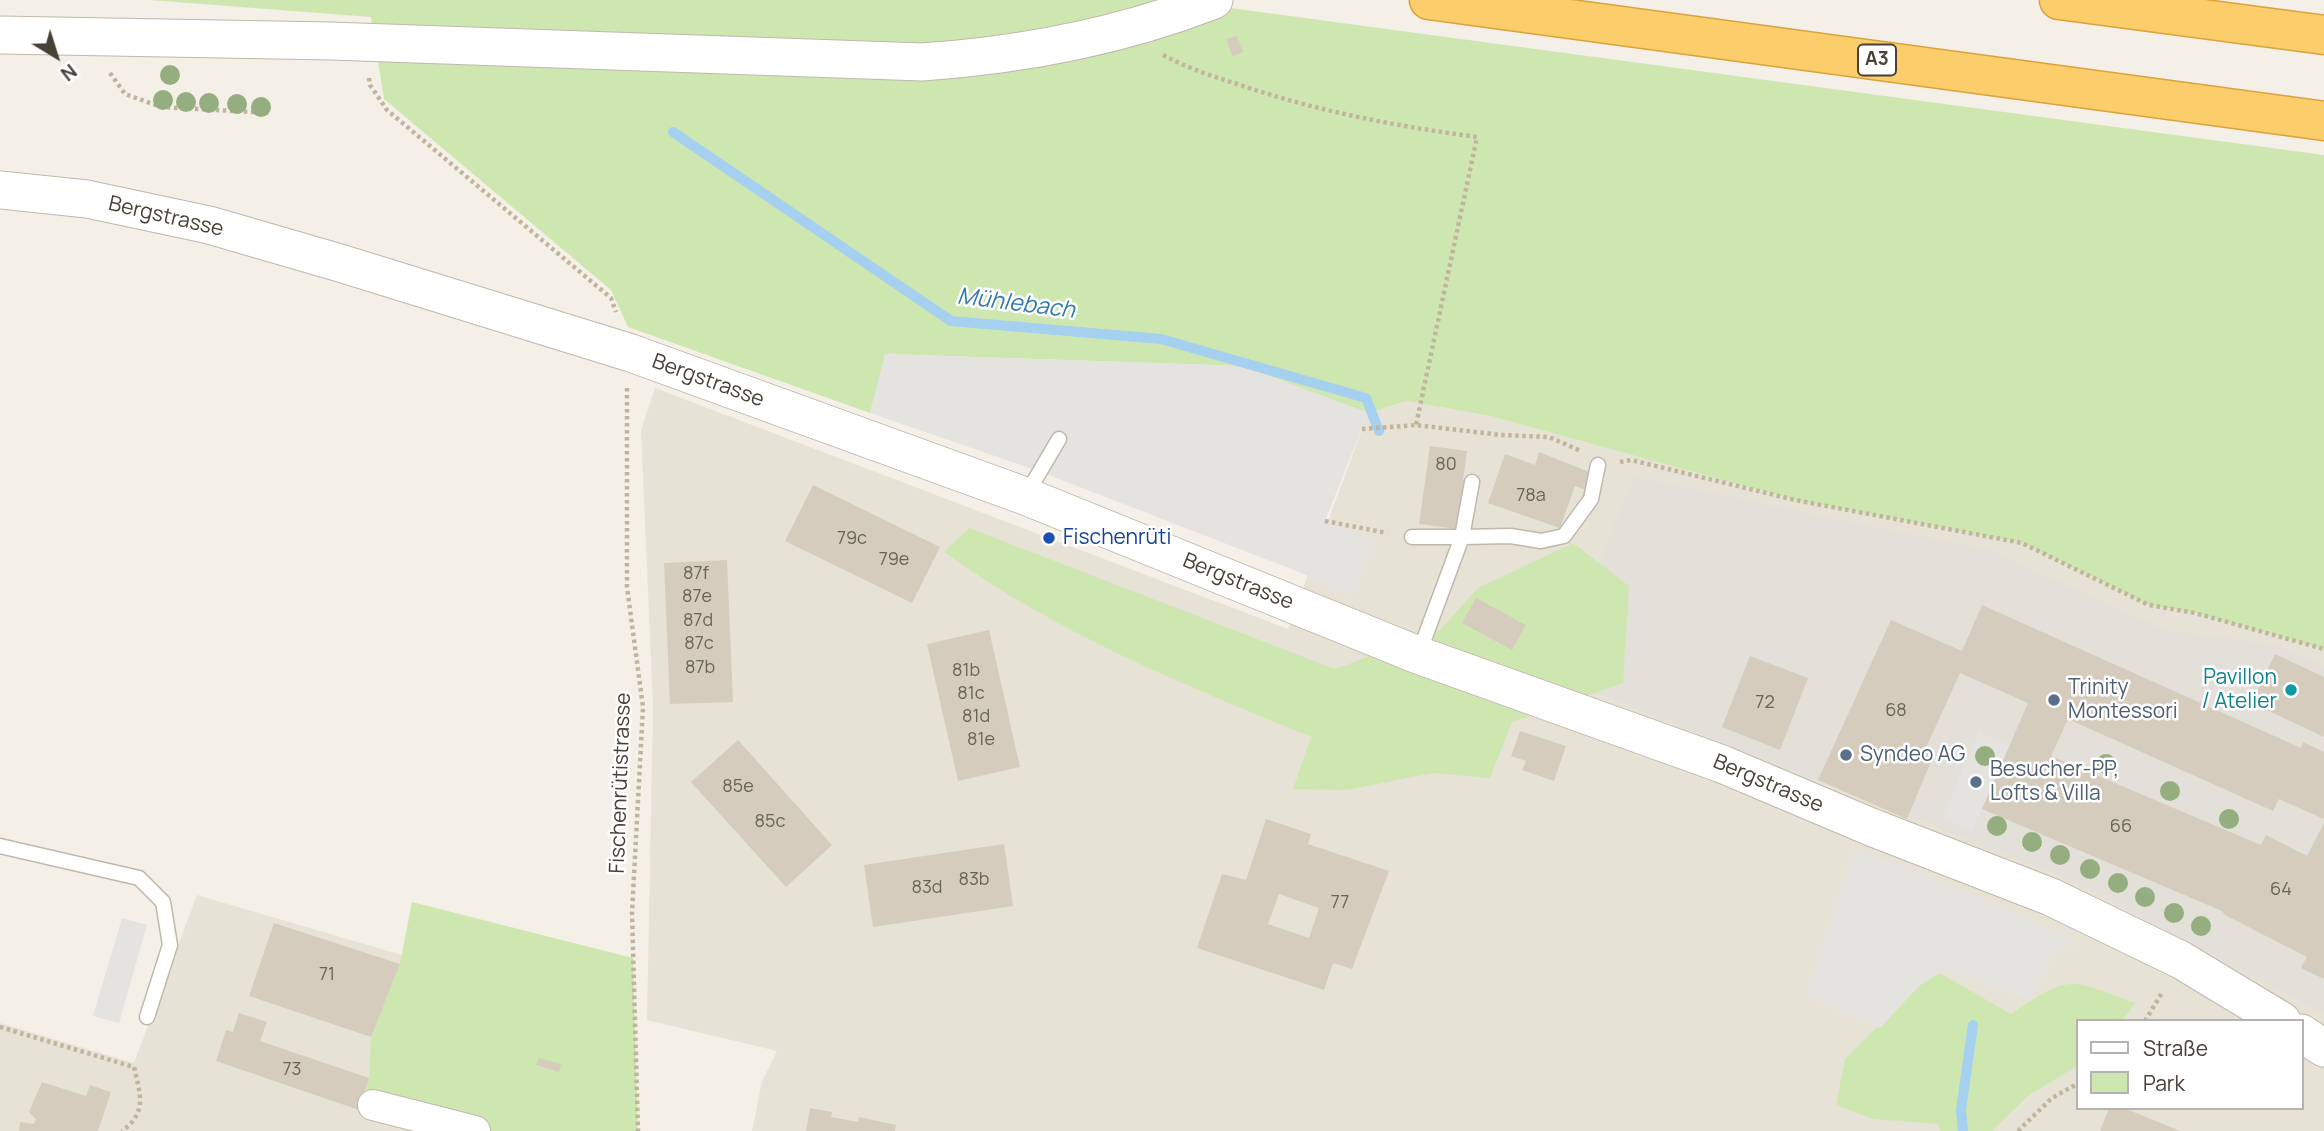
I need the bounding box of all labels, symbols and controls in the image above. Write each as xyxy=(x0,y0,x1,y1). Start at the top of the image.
north arrow xyxy=(21,21,91,91)
road number: A3 xyxy=(1858,44,1896,76)
text: N xyxy=(56,58,82,87)
street label: Bergstrasse xyxy=(106,192,226,242)
water label: Mühlebach xyxy=(956,283,1076,325)
street label: Bergstrasse xyxy=(649,349,767,413)
house number: 80 xyxy=(1435,454,1457,476)
house number: 78a xyxy=(1516,485,1546,507)
place label: Fischenrüti xyxy=(1063,525,1171,551)
house number: 79c xyxy=(837,528,867,550)
marker: Fischenrüti xyxy=(1041,530,1057,546)
street label: Bergstrasse xyxy=(1179,548,1297,616)
house number: 79e xyxy=(879,549,909,571)
house number: 87f xyxy=(683,563,709,585)
house number: 87e xyxy=(682,586,712,608)
house number: 87d xyxy=(683,610,713,632)
house number: 87c xyxy=(684,633,714,655)
house number: 87b xyxy=(685,657,715,679)
house number: 81b xyxy=(952,660,980,682)
place label: Pavillon / Atelier xyxy=(2202,665,2277,715)
place label: Trinity Montessori xyxy=(2068,675,2178,725)
marker: Pavillon / Atelier xyxy=(2283,682,2299,698)
house number: 81c xyxy=(957,683,985,705)
street label: Fischenrütistrasse xyxy=(605,692,637,874)
house number: 72 xyxy=(1755,692,1775,714)
marker: Trinity Montessori xyxy=(2046,692,2062,708)
house number: 68 xyxy=(1885,700,1907,722)
house number: 81d xyxy=(962,706,990,728)
house number: 81e xyxy=(967,729,995,751)
place label: Syndeo AG xyxy=(1860,742,1965,768)
marker: Syndeo AG xyxy=(1838,747,1854,763)
street label: Bergstrasse xyxy=(1709,749,1827,819)
place label: Besucher-PP, Lofts & Villa xyxy=(1990,757,2119,807)
marker: Besucher-PP, Lofts & Villa xyxy=(1968,774,1984,790)
house number: 85e xyxy=(722,776,754,798)
house number: 85c xyxy=(755,811,785,833)
house number: 66 xyxy=(2110,816,2132,838)
house number: 83b xyxy=(958,869,990,891)
house number: 83d xyxy=(911,877,943,899)
house number: 64 xyxy=(2270,879,2292,901)
house number: 77 xyxy=(1331,892,1349,914)
house number: 71 xyxy=(319,964,335,986)
legend xyxy=(2076,1019,2303,1110)
text: Straße xyxy=(2143,1034,2208,1062)
house number: 73 xyxy=(283,1059,301,1081)
text: Park xyxy=(2143,1069,2185,1097)

